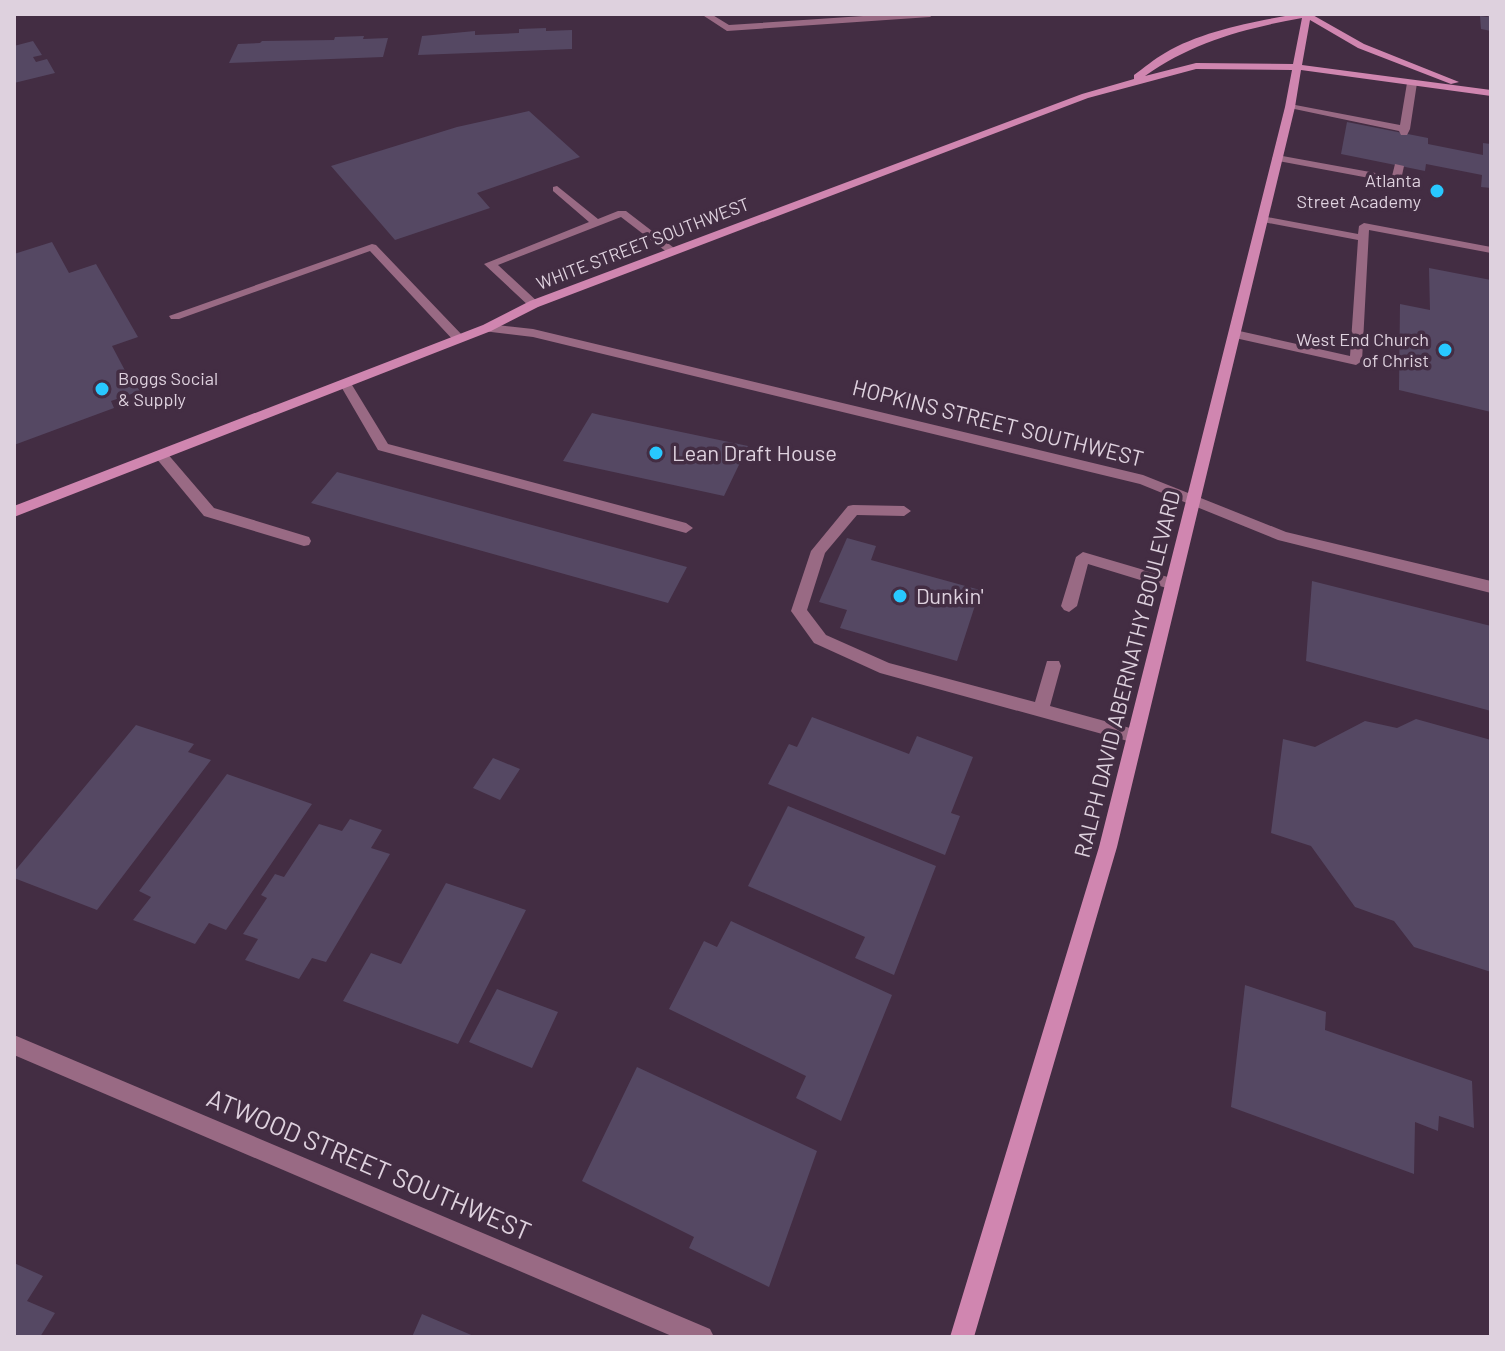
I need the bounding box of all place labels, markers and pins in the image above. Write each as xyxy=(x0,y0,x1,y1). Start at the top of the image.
place label: Atlanta Street Academy xyxy=(1297,169,1421,212)
marker: Atlanta Street Academy xyxy=(1428,182,1446,200)
place label: West End Church of Christ xyxy=(1296,328,1429,371)
marker: West End Church of Christ xyxy=(1436,341,1454,359)
place label: Boggs Social & Supply xyxy=(118,367,218,410)
marker: Boggs Social & Supply xyxy=(93,380,111,398)
place label: Lean Draft House xyxy=(672,439,837,465)
marker: Lean Draft House xyxy=(647,444,665,462)
place label: Dunkin' xyxy=(916,582,984,608)
marker: Dunkin' xyxy=(891,587,909,605)

